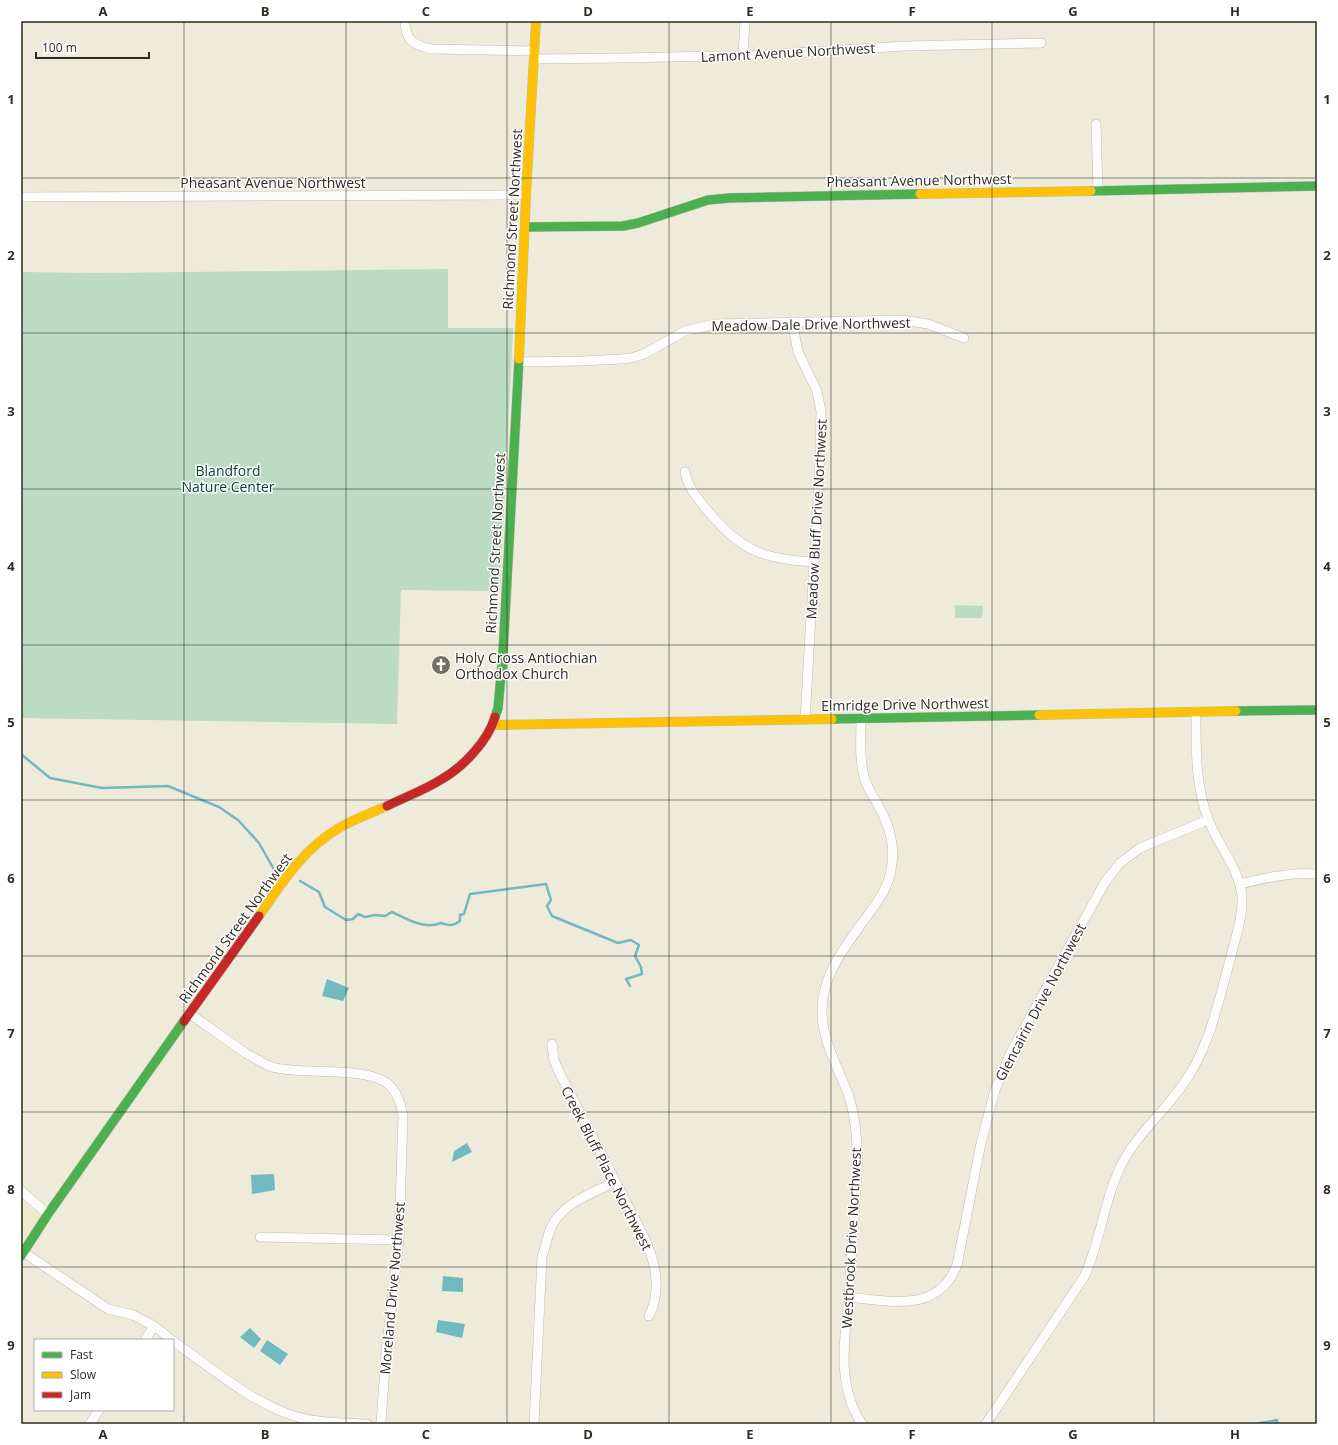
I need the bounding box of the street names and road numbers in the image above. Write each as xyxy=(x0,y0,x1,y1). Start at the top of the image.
street label: Lamont Avenue Northwest xyxy=(700,38,876,66)
street label: Richmond Street Northwest xyxy=(498,128,526,310)
street label: Pheasant Avenue Northwest xyxy=(826,169,1012,191)
street label: Pheasant Avenue Northwest xyxy=(180,173,366,192)
street label: Meadow Dale Drive Northwest xyxy=(711,313,911,335)
street label: Meadow Bluff Drive Northwest xyxy=(801,418,831,620)
street label: Richmond Street Northwest xyxy=(481,452,509,634)
street label: Elmridge Drive Northwest xyxy=(821,693,989,715)
street label: Richmond Street Northwest xyxy=(174,849,296,1007)
street label: Glencairin Drive Northwest xyxy=(990,920,1090,1084)
street label: Creek Bluff Place Northwest xyxy=(557,1083,657,1253)
street label: Westbrook Drive Northwest xyxy=(837,1147,865,1329)
street label: Moreland Drive Northwest xyxy=(375,1201,409,1375)

